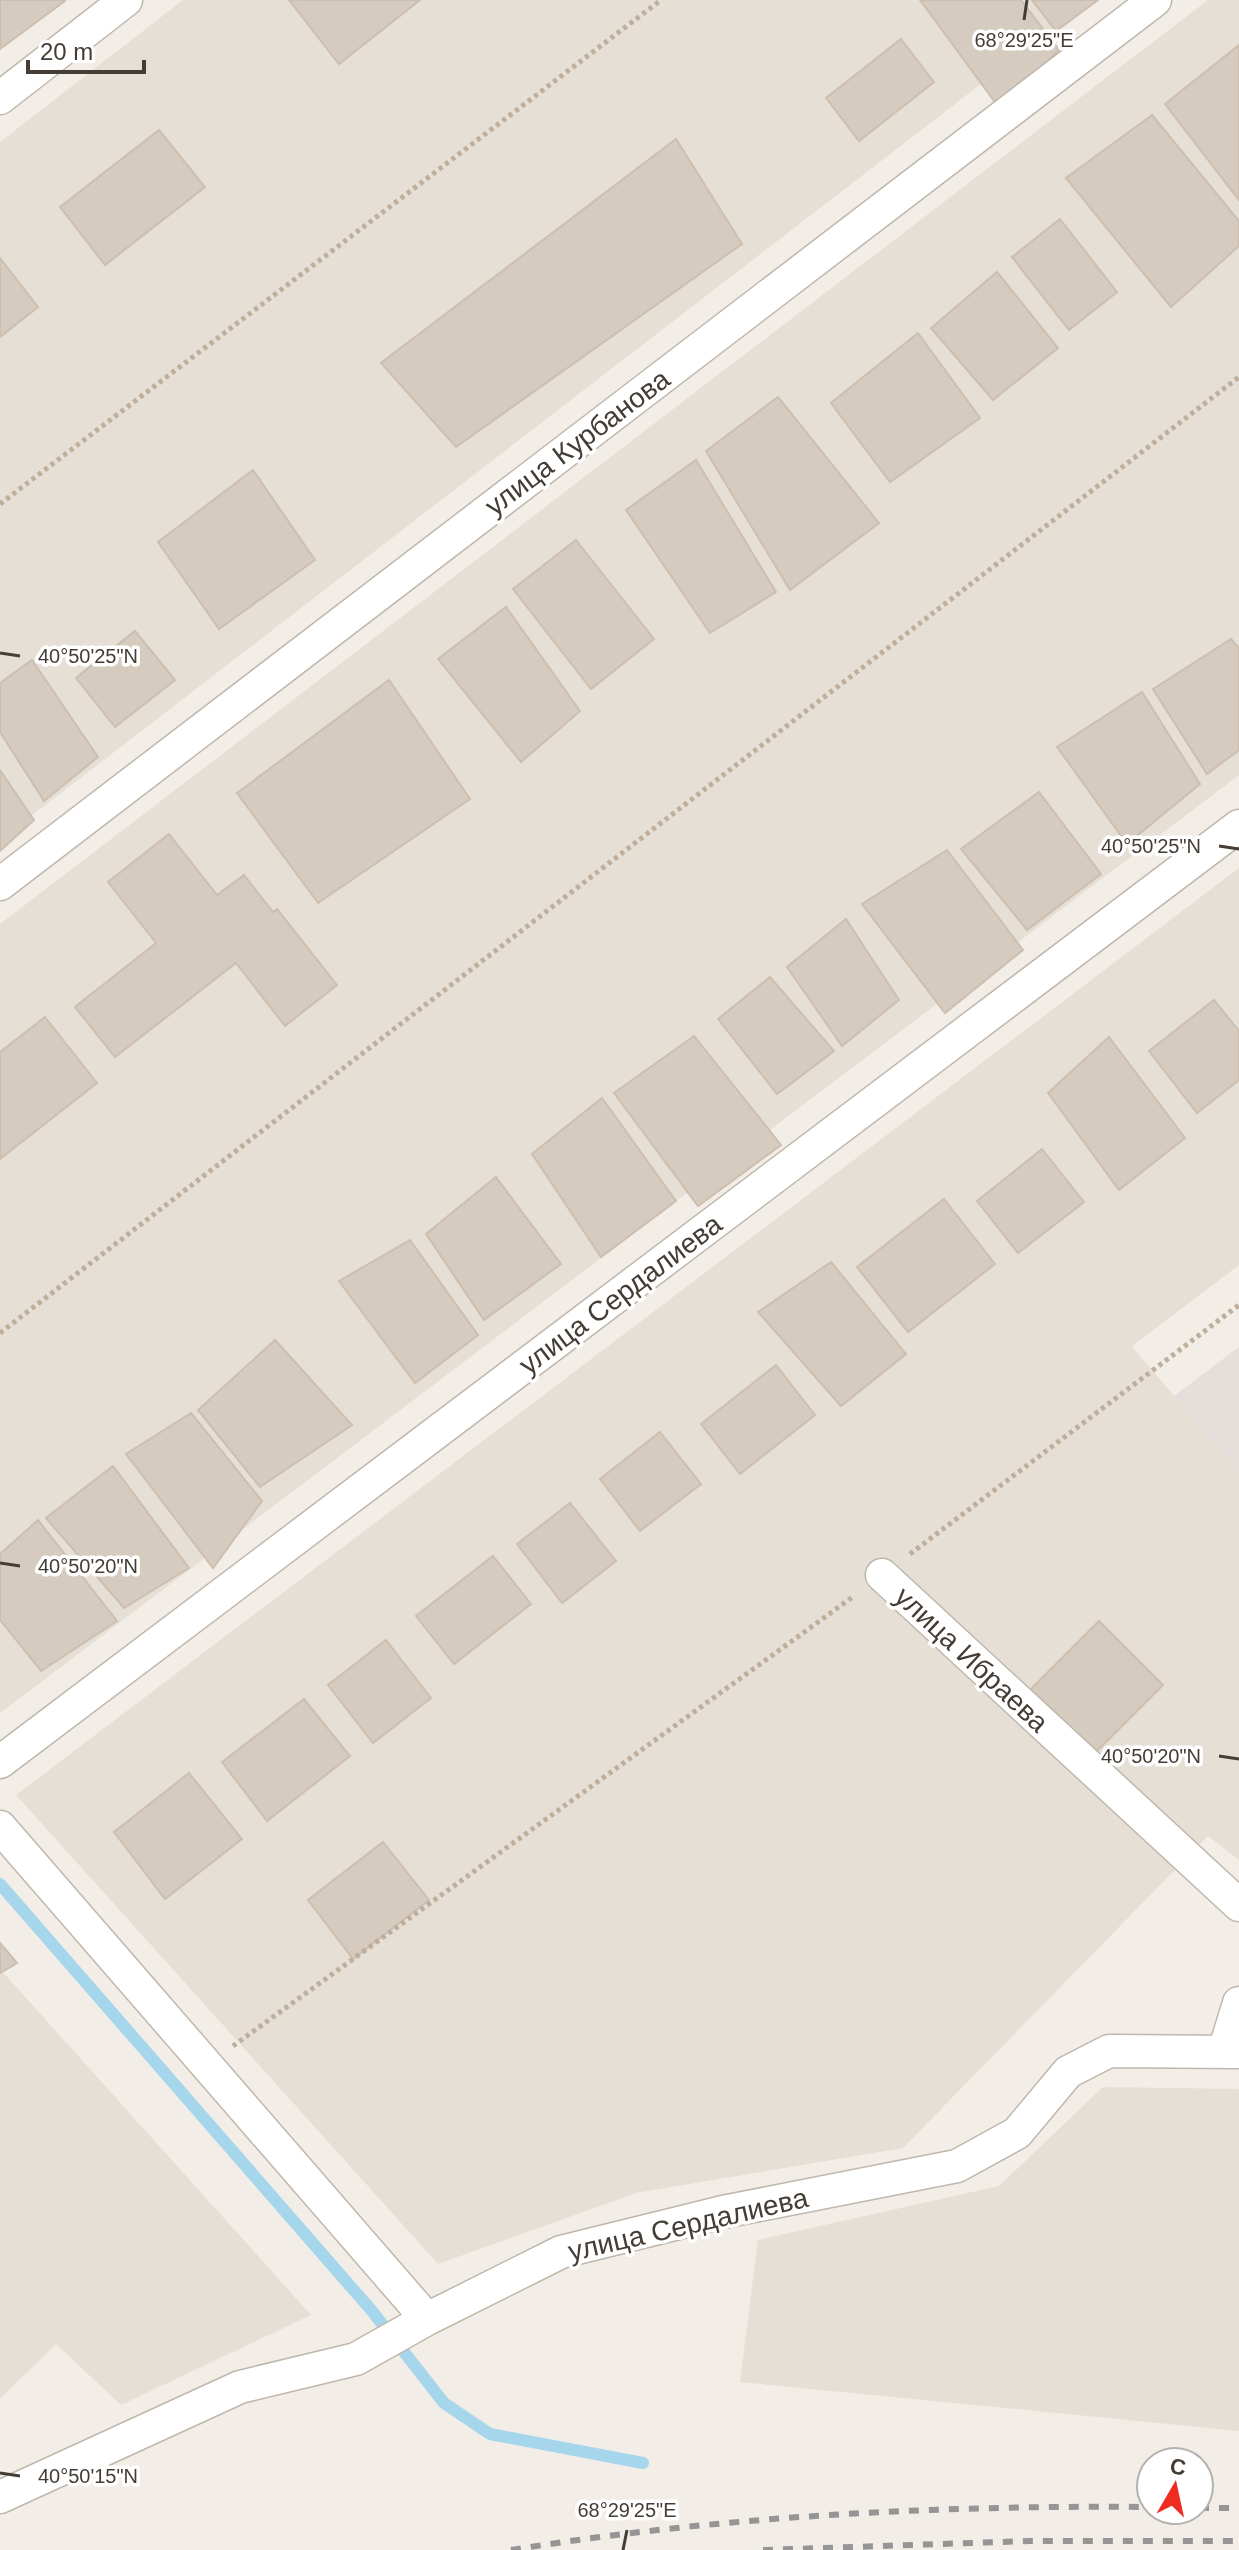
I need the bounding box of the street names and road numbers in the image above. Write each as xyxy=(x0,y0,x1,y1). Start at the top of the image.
street label: улица Курбанова xyxy=(479,363,676,522)
street label: улица Сердалиева xyxy=(513,1208,728,1381)
street label: улица Ибраева xyxy=(889,1581,1055,1738)
street label: улица Сердалиева xyxy=(565,2182,811,2267)

